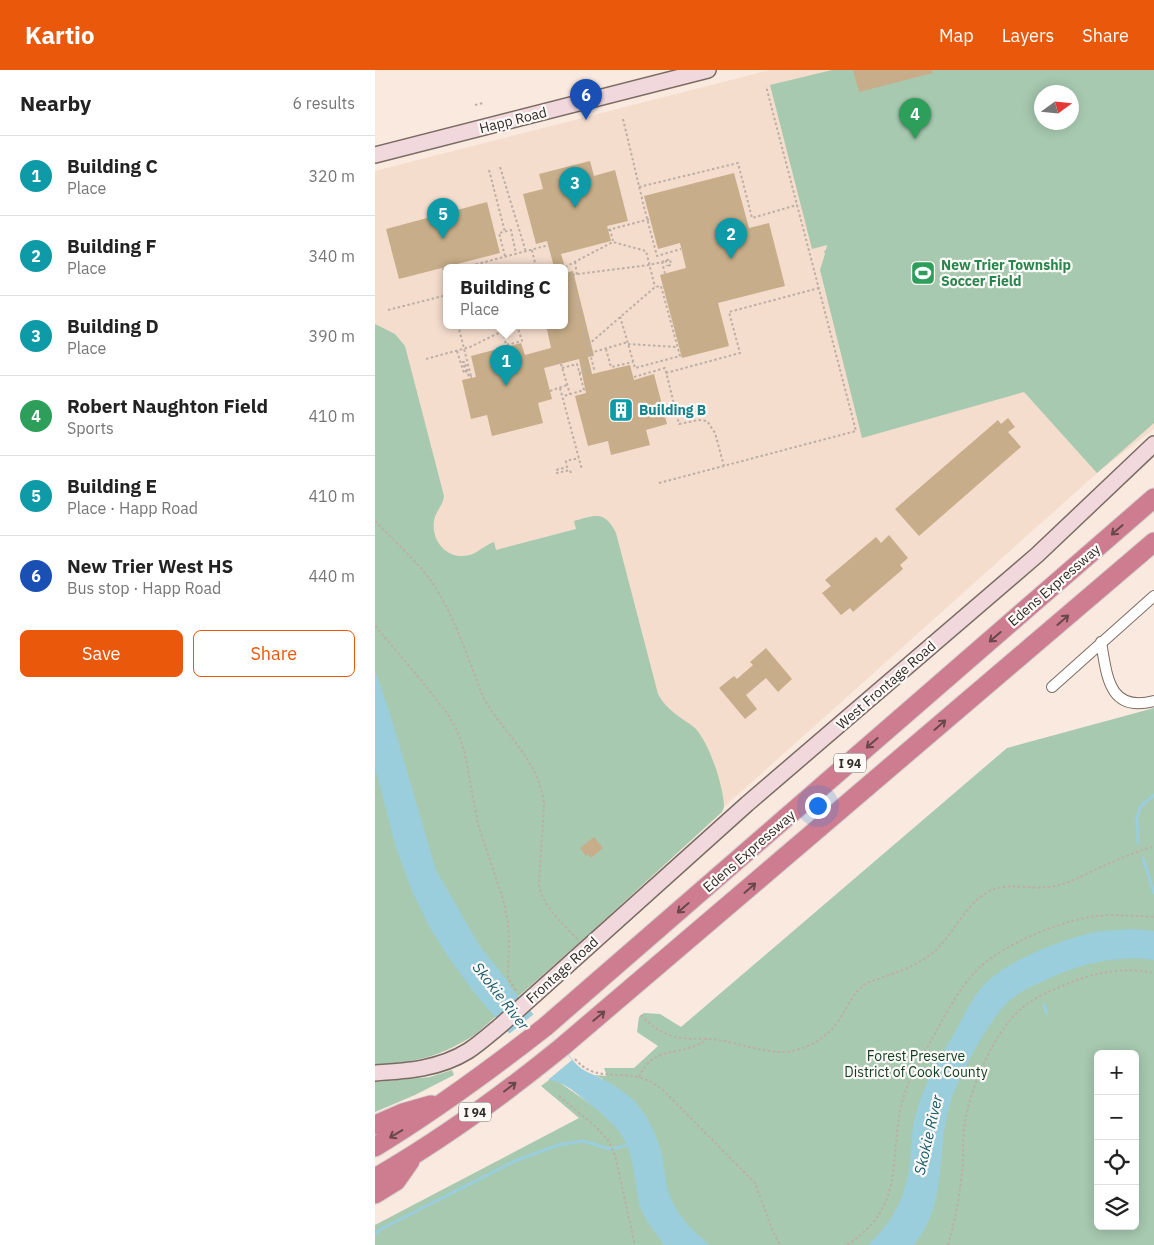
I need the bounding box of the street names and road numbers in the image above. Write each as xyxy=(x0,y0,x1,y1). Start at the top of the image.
street label: Happ Road xyxy=(477,103,549,137)
street label: Edens Expressway xyxy=(1004,540,1104,630)
street label: West Frontage Road xyxy=(832,637,940,733)
road number: I 94 xyxy=(834,754,866,772)
street label: Edens Expressway xyxy=(699,806,799,896)
street label: Frontage Road xyxy=(522,933,602,1007)
road number: I 94 xyxy=(459,1102,491,1122)

